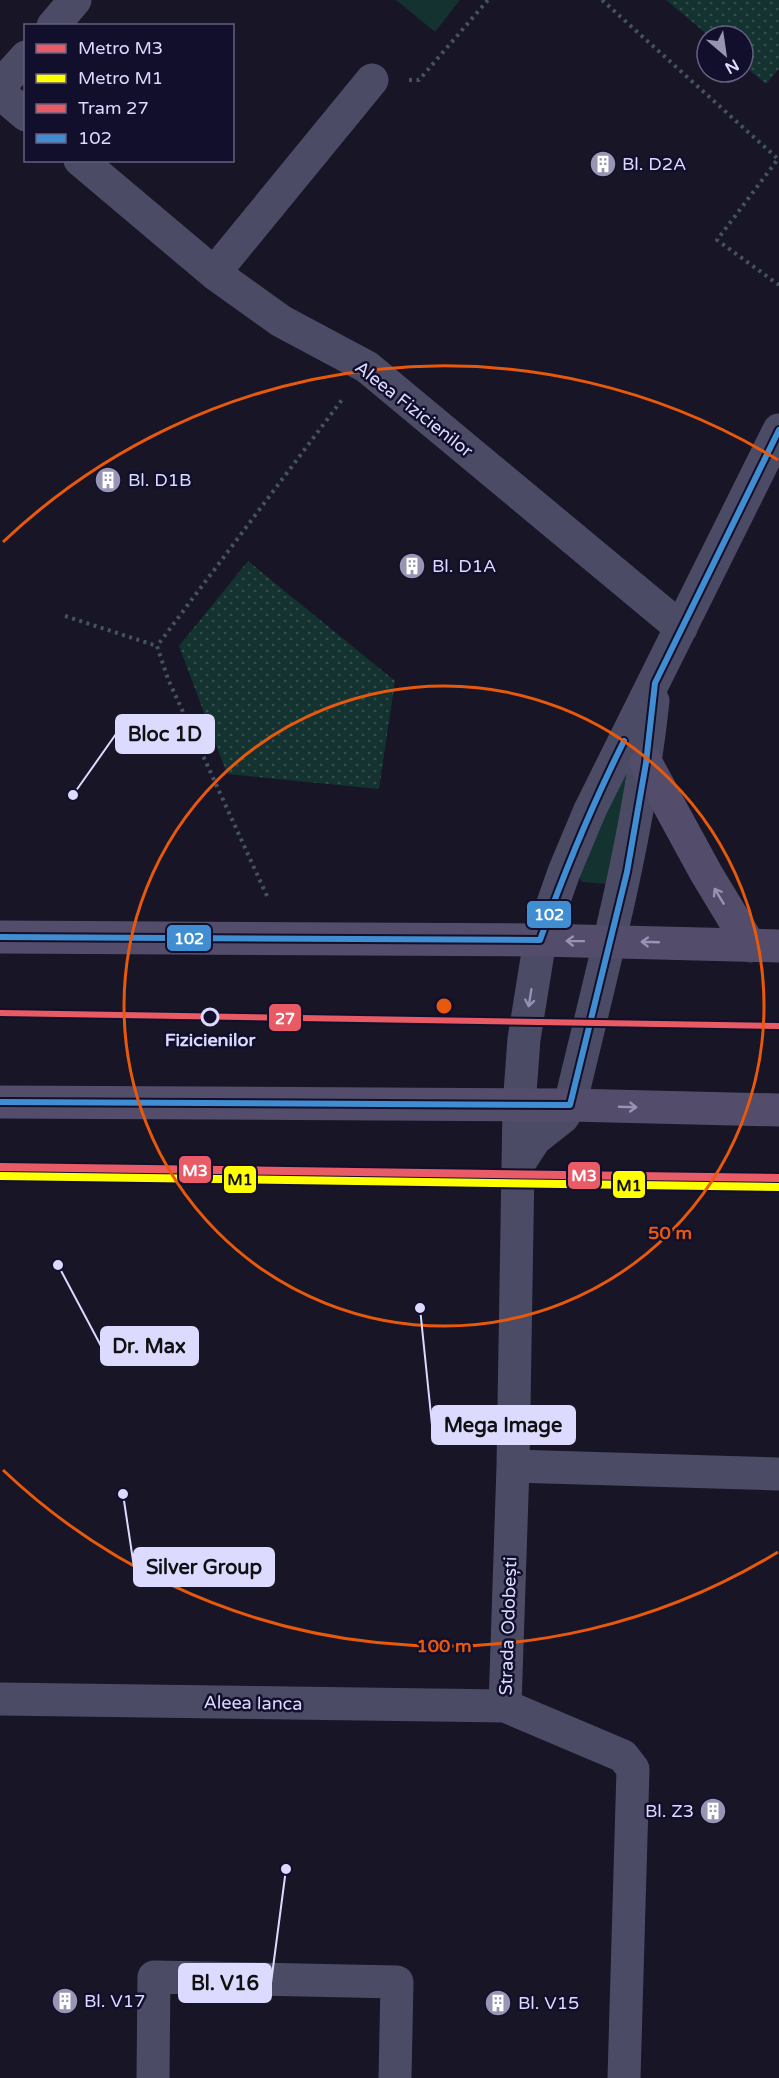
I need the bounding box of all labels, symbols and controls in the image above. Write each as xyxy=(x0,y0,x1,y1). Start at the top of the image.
legend xyxy=(24,24,234,162)
north arrow xyxy=(695,24,755,84)
text: Metro M3 xyxy=(78,37,163,59)
text: N xyxy=(721,54,742,78)
text: Metro M1 xyxy=(78,67,163,89)
text: Tram 27 xyxy=(78,97,149,119)
text: 102 xyxy=(78,127,112,149)
building icon: Bl. D2A xyxy=(588,149,618,179)
place label: Bl. D2A xyxy=(622,153,686,175)
street label: Aleea Fizicienilor xyxy=(351,356,477,462)
building icon: Bl. D1B xyxy=(93,465,123,495)
place label: Bl. D1B xyxy=(128,469,192,491)
building icon: Bl. D1A xyxy=(397,551,427,581)
place label: Bl. D1A xyxy=(432,555,496,577)
callout: Bloc 1D xyxy=(116,715,214,753)
text: Bloc 1D xyxy=(128,723,202,747)
one-way arrow xyxy=(713,888,725,905)
line badge: 102 xyxy=(526,900,572,929)
text: 102 xyxy=(534,905,564,925)
line badge: 102 xyxy=(166,924,212,952)
text: 102 xyxy=(174,929,204,949)
one-way arrow xyxy=(565,935,585,947)
one-way arrow xyxy=(640,937,660,948)
one-way arrow xyxy=(525,988,536,1007)
centre of rings xyxy=(434,996,454,1016)
line badge: 27 xyxy=(268,1003,302,1032)
marker: Fizicienilor xyxy=(201,1008,219,1026)
text: 27 xyxy=(275,1009,295,1029)
place label: Fizicienilor xyxy=(165,1029,256,1051)
one-way arrow xyxy=(618,1101,638,1112)
line badge: M3 xyxy=(178,1155,212,1184)
text: M3 xyxy=(182,1161,208,1181)
line badge: M3 xyxy=(567,1161,601,1190)
line badge: M1 xyxy=(223,1165,257,1194)
text: M3 xyxy=(571,1166,597,1186)
text: M1 xyxy=(227,1170,253,1190)
line badge: M1 xyxy=(612,1170,646,1199)
text: M1 xyxy=(616,1176,642,1196)
text: 50 m xyxy=(648,1222,692,1244)
callout: Dr. Max xyxy=(101,1327,198,1365)
text: Dr. Max xyxy=(112,1335,186,1359)
callout: Mega Image xyxy=(432,1406,575,1444)
text: Mega Image xyxy=(444,1414,562,1438)
callout: Silver Group xyxy=(134,1548,274,1586)
text: Silver Group xyxy=(146,1556,262,1580)
street label: Strada Odobești xyxy=(495,1556,521,1696)
text: 100 m xyxy=(416,1635,472,1657)
street label: Aleea Ianca xyxy=(203,1691,303,1715)
building icon: Bl. Z3 xyxy=(698,1796,728,1826)
place label: Bl. Z3 xyxy=(645,1800,694,1822)
callout: Bl. V16 xyxy=(179,1964,271,2002)
text: Bl. V16 xyxy=(191,1972,259,1996)
building icon: Bl. V17 xyxy=(50,1986,80,2016)
building icon: Bl. V15 xyxy=(483,1988,513,2018)
place label: Bl. V17 xyxy=(84,1990,145,2012)
place label: Bl. V15 xyxy=(518,1992,579,2014)

